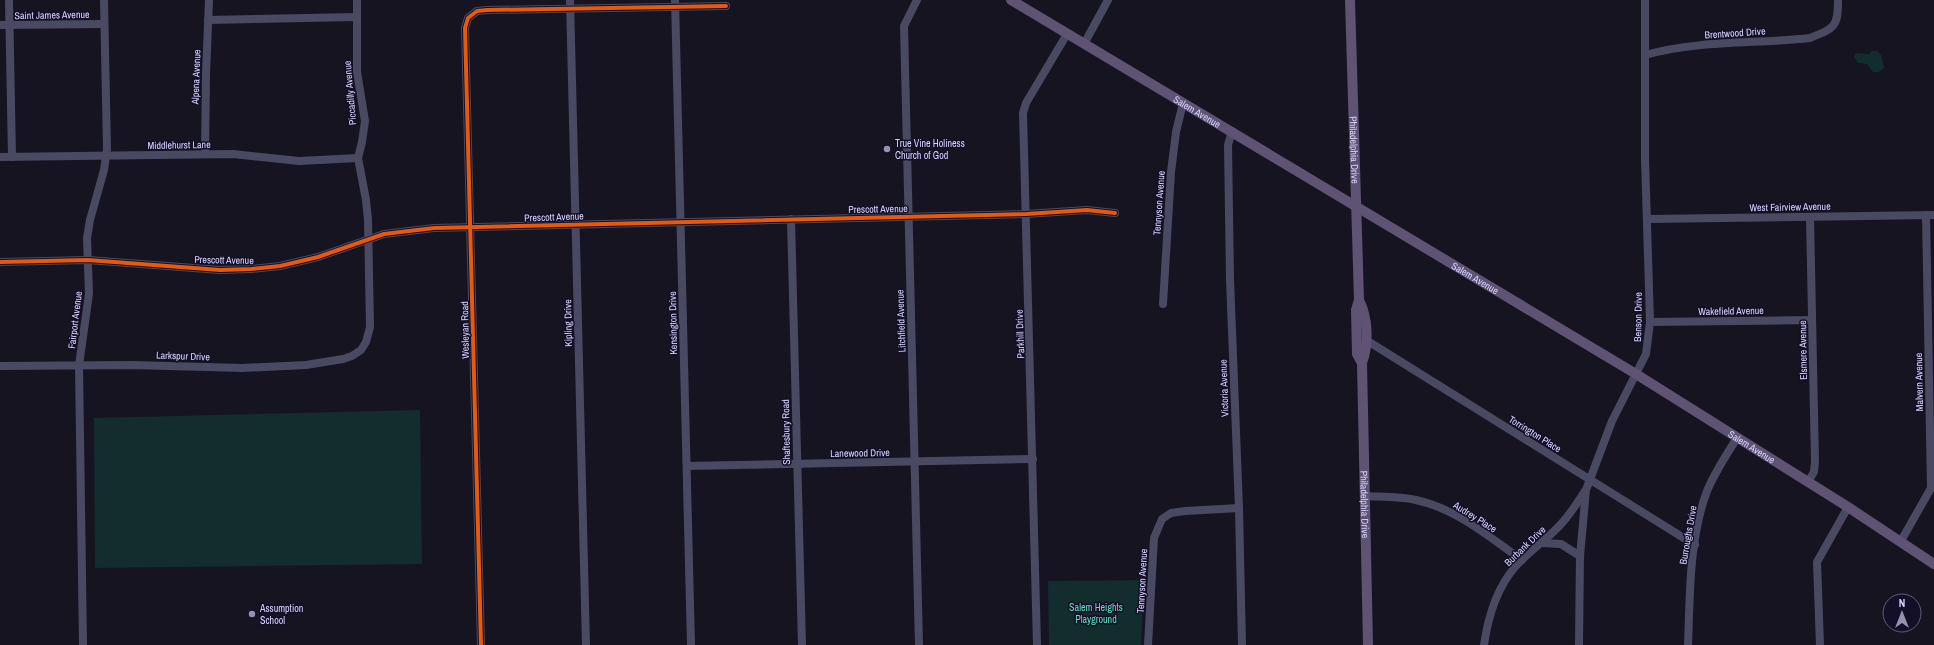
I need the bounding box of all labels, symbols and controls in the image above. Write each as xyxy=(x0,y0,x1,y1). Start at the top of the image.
street label: Saint James Avenue xyxy=(14,8,90,22)
street label: Brentwood Drive xyxy=(1704,24,1766,42)
street label: Alpena Avenue xyxy=(189,49,203,106)
street label: Piccadilly Avenue xyxy=(341,60,359,126)
street label: Salem Avenue xyxy=(1171,92,1224,131)
street label: Philadelphia Drive xyxy=(1347,116,1362,184)
place label: True Vine Holiness Church of God xyxy=(895,137,965,162)
street label: Middlehurst Lane xyxy=(147,138,211,152)
marker: True Vine Holiness Church of God xyxy=(882,144,892,154)
street label: Tennyson Avenue xyxy=(1150,170,1168,236)
street label: West Fairview Avenue xyxy=(1749,200,1831,214)
street label: Prescott Avenue xyxy=(848,202,908,216)
street label: Prescott Avenue xyxy=(524,209,584,225)
street label: Prescott Avenue xyxy=(194,253,254,267)
street label: Salem Avenue xyxy=(1449,259,1502,297)
street label: Litchfield Avenue xyxy=(893,289,909,353)
street label: Fairport Avenue xyxy=(65,290,85,349)
street label: Kensington Drive xyxy=(666,291,680,355)
street label: Benson Drive xyxy=(1631,292,1645,342)
street label: Kipling Drive xyxy=(561,299,575,347)
street label: Wesleyan Road xyxy=(458,301,472,359)
street label: Wakefield Avenue xyxy=(1698,304,1764,318)
street label: Parkhill Drive xyxy=(1013,309,1027,359)
street label: Elsmere Avenue xyxy=(1796,320,1810,380)
street label: Larkspur Drive xyxy=(156,349,211,363)
street label: Malvern Avenue xyxy=(1912,352,1926,411)
street label: Victoria Avenue xyxy=(1216,359,1232,417)
street label: Shaftesbury Road xyxy=(779,399,793,465)
street label: Torrington Place xyxy=(1506,413,1564,456)
street label: Salem Avenue xyxy=(1726,427,1778,466)
street label: Lanewood Drive xyxy=(830,446,890,460)
street label: Philadelphia Drive xyxy=(1358,470,1372,539)
street label: Audrey Place xyxy=(1450,498,1499,536)
street label: Burroughs Drive xyxy=(1676,504,1700,566)
street label: Burbank Drive xyxy=(1502,523,1549,569)
street label: Tennyson Avenue xyxy=(1134,548,1150,614)
north arrow xyxy=(1882,593,1922,633)
text: N xyxy=(1899,596,1905,610)
park label: Salem Heights Playground xyxy=(1069,601,1123,626)
place label: Assumption School xyxy=(259,602,303,627)
marker: Assumption School xyxy=(247,609,257,619)

